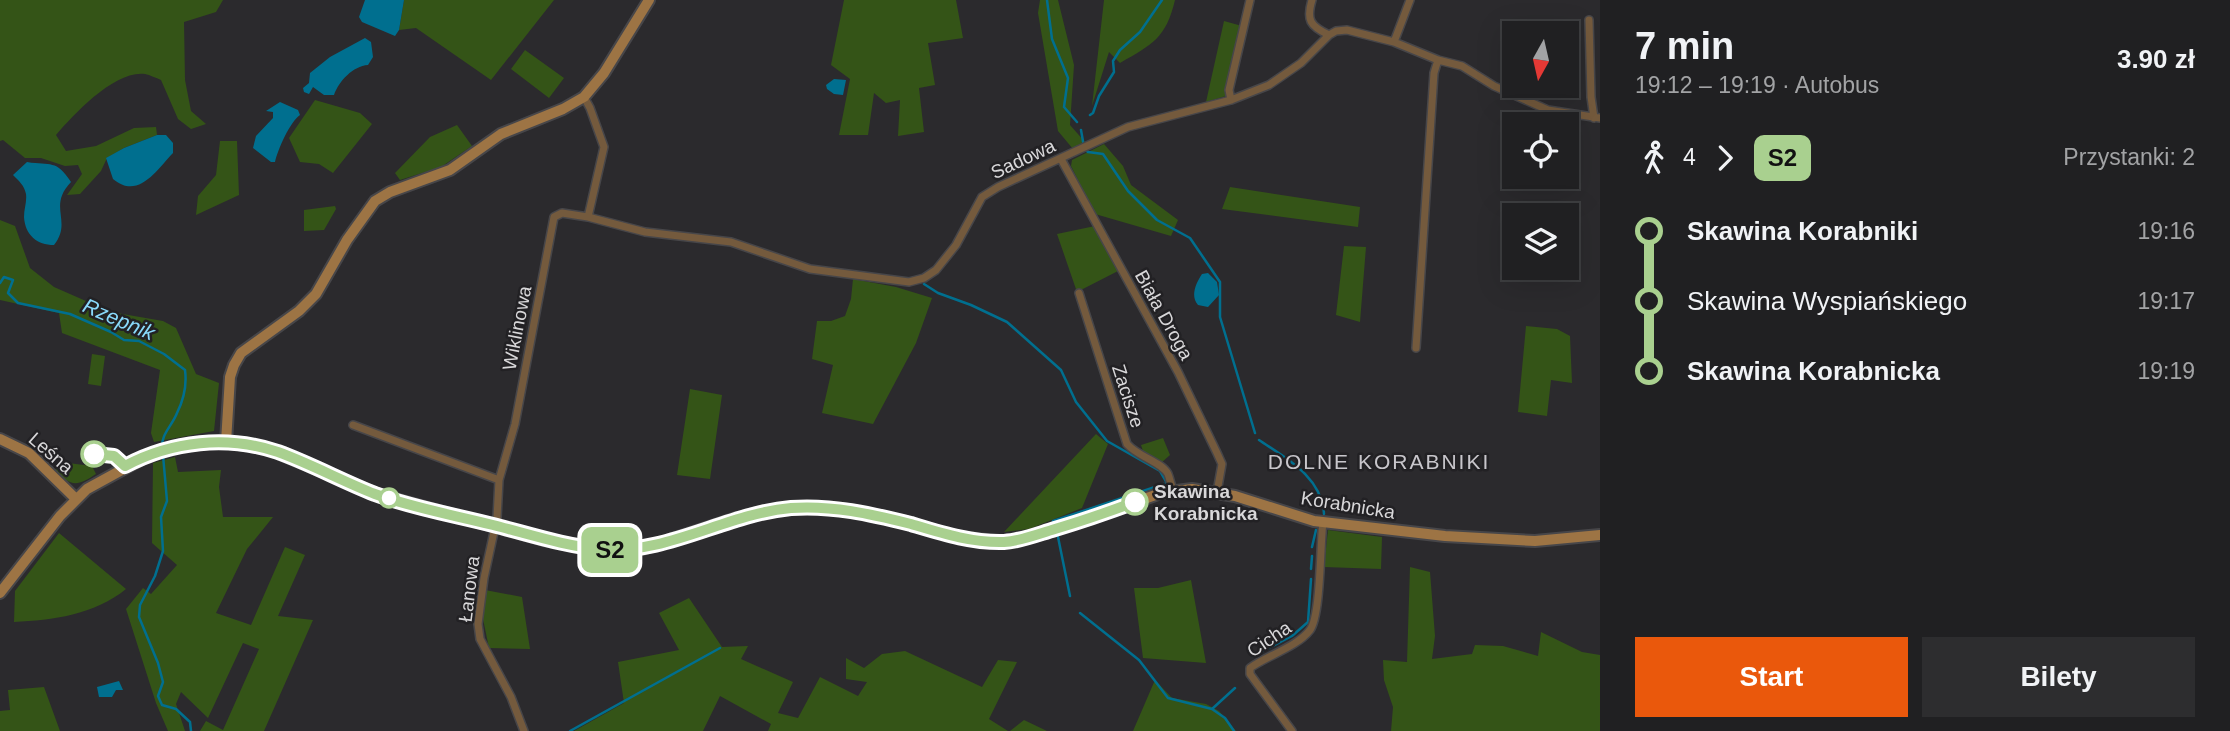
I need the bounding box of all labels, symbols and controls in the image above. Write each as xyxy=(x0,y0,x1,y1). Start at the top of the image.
north arrow xyxy=(1502,21,1578,98)
map controls xyxy=(1502,21,1579,280)
text: 7 min xyxy=(1635,25,1734,67)
text: 3.90 zł xyxy=(2117,44,2195,74)
text: 19:12 – 19:19 · Autobus xyxy=(1635,72,1879,98)
button: locate xyxy=(1502,112,1579,189)
street label: Sadowa xyxy=(987,135,1059,183)
icon: walk xyxy=(1635,139,1673,177)
icon: forward xyxy=(1706,139,1744,177)
text: 4 xyxy=(1683,144,1696,170)
text: S2 xyxy=(1768,144,1797,171)
text: Przystanki: 2 xyxy=(2063,144,2195,170)
button: layers xyxy=(1502,203,1579,280)
text: Skawina Korabniki xyxy=(1687,216,1918,246)
text: 19:16 xyxy=(2137,218,2195,244)
street label: Biała Droga xyxy=(1131,266,1197,364)
street label: Wiklinowa xyxy=(499,284,536,372)
text: Skawina Wyspiańskiego xyxy=(1687,286,1967,316)
text: 19:17 xyxy=(2137,288,2195,314)
water label: Rzepnik xyxy=(80,294,160,345)
text: Skawina Korabnicka xyxy=(1687,356,1940,386)
text: 19:19 xyxy=(2137,358,2195,384)
street label: Zacisze xyxy=(1108,362,1148,430)
street label: Leśna xyxy=(25,428,78,478)
unlabelled marker xyxy=(81,441,107,467)
district label: DOLNE KORABNIKI xyxy=(1268,450,1490,473)
place label: Skawina Korabnicka xyxy=(1154,481,1258,524)
street label: Korabnicka xyxy=(1299,487,1397,523)
unlabelled marker xyxy=(379,488,399,508)
marker: Skawina Korabnicka xyxy=(1122,489,1148,515)
line badge: S2 xyxy=(578,527,642,573)
text: S2 xyxy=(595,536,625,563)
street label: Łanowa xyxy=(455,554,484,623)
street label: Cicha xyxy=(1243,616,1295,661)
button: Start xyxy=(1635,637,1908,717)
button: Bilety xyxy=(1922,637,2195,717)

